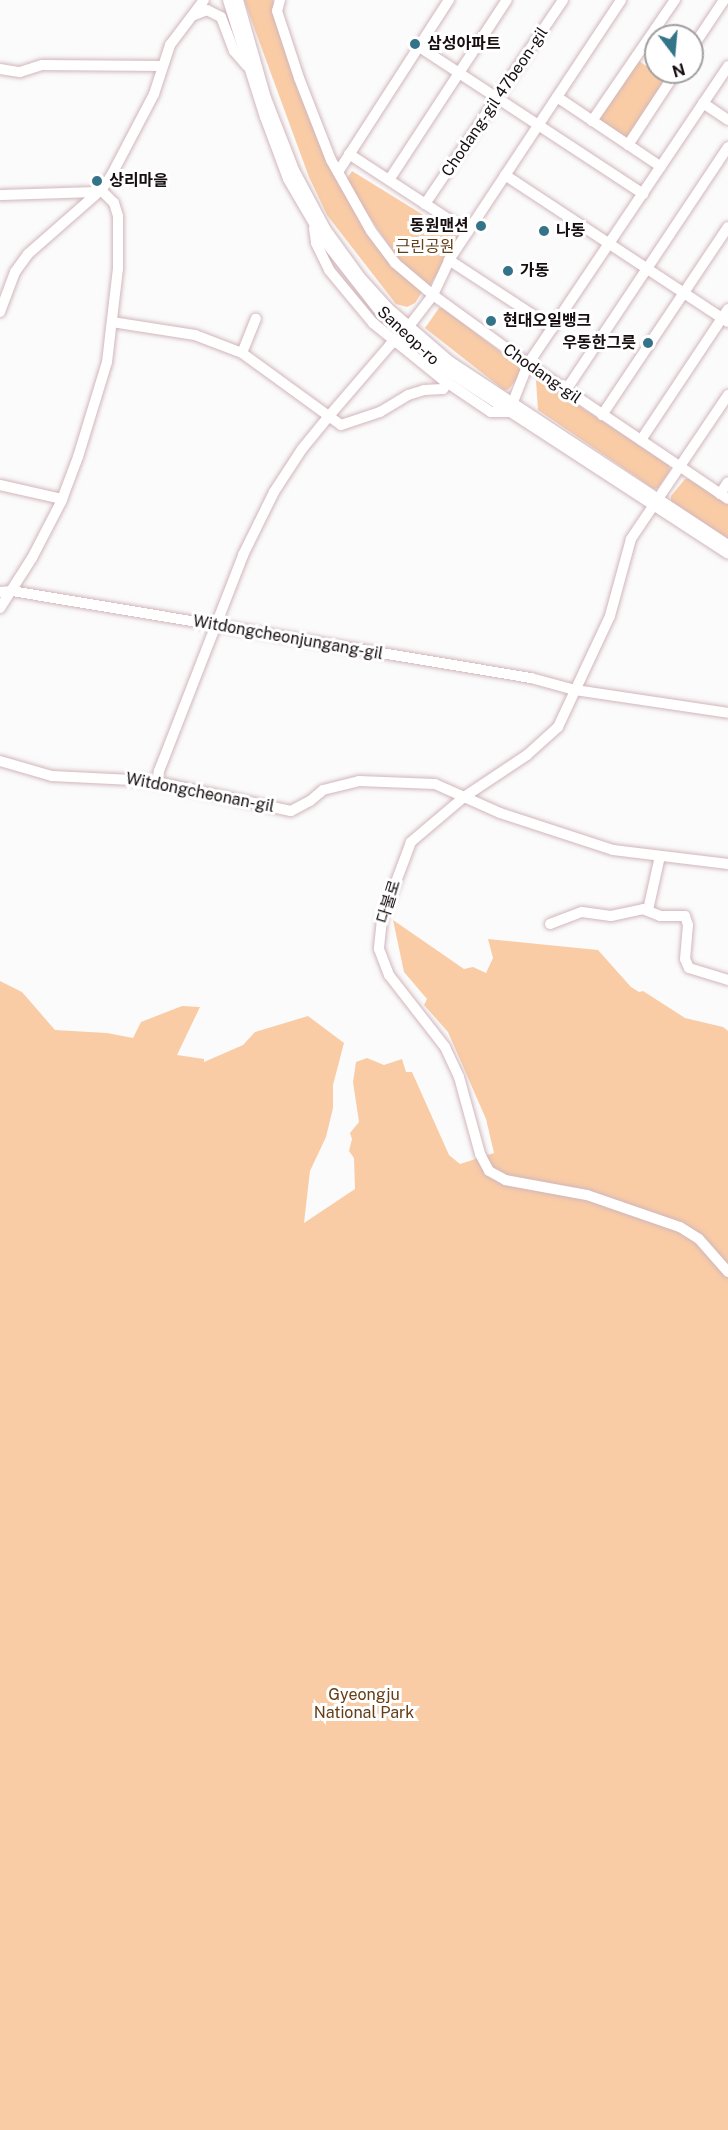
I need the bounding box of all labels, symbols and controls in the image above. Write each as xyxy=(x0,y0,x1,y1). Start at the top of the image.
street label: Chodang-gil 47beon-gil xyxy=(438,24,552,180)
north arrow xyxy=(644,24,704,84)
place label: 삼성아파트 xyxy=(427,34,501,54)
marker: 삼성아파트 xyxy=(408,37,422,51)
text: N xyxy=(670,59,687,81)
place label: 상리마을 xyxy=(109,171,168,191)
marker: 상리마을 xyxy=(90,174,104,188)
place label: 동원맨션 xyxy=(410,216,469,236)
marker: 동원맨션 xyxy=(474,219,488,233)
place label: 나동 xyxy=(556,221,585,241)
marker: 나동 xyxy=(537,224,551,238)
park label: 근린공원 xyxy=(396,237,454,257)
place label: 가동 xyxy=(520,261,549,281)
marker: 가동 xyxy=(501,264,515,278)
street label: Saneop-ro xyxy=(373,302,443,370)
place label: 현대오일뱅크 xyxy=(503,311,591,331)
marker: 현대오일뱅크 xyxy=(484,314,498,328)
place label: 우동한그릇 xyxy=(562,333,636,353)
marker: 우동한그릇 xyxy=(641,336,655,350)
street label: Chodang-gil xyxy=(499,340,585,408)
street label: Witdongcheonjungang-gil xyxy=(191,612,385,664)
street label: Witdongcheonan-gil xyxy=(124,769,276,817)
street label: 다불로 xyxy=(373,878,405,926)
park label: Gyeongju National Park xyxy=(314,1685,414,1723)

